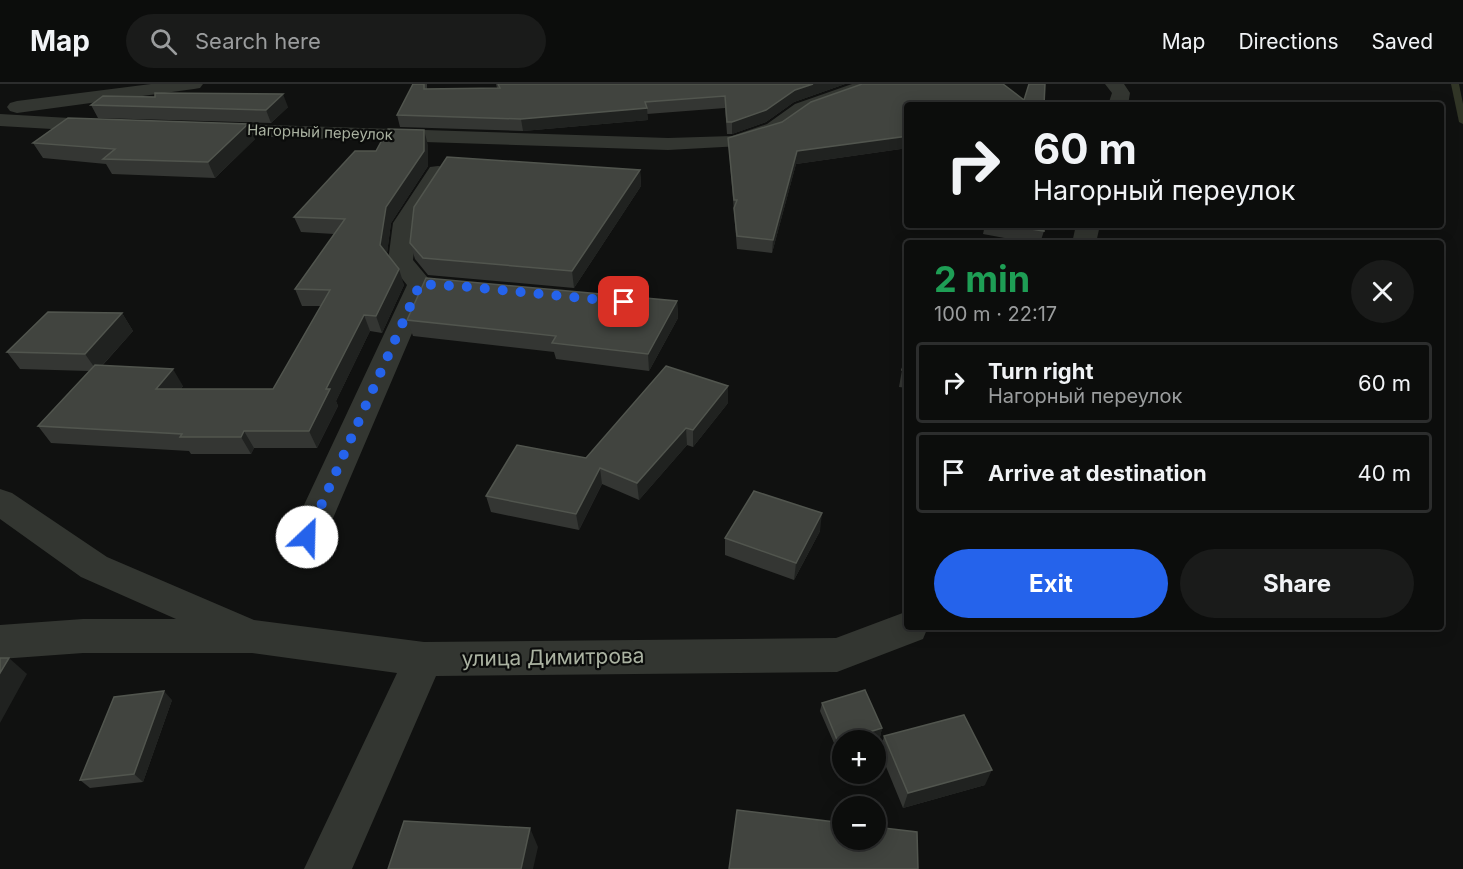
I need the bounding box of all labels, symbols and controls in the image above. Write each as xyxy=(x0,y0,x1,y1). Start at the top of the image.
search box xyxy=(126,14,546,68)
text: Map xyxy=(30,24,90,58)
icon: search xyxy=(147,25,180,58)
text: Search here xyxy=(195,28,321,54)
text: Map xyxy=(1162,29,1205,54)
text: Directions xyxy=(1238,29,1339,54)
text: Saved xyxy=(1372,29,1433,54)
street label: Нагорный переулок xyxy=(247,120,393,144)
text: 60 m xyxy=(1033,123,1137,174)
icon: right xyxy=(934,126,1012,204)
text: Нагорный переулок xyxy=(1033,174,1295,207)
text: 2 min xyxy=(934,257,1030,301)
button: close xyxy=(1351,260,1414,323)
pin xyxy=(598,276,649,327)
icon: arrive xyxy=(607,285,640,318)
text: 100 m · 22:17 xyxy=(934,302,1057,326)
text: Turn right xyxy=(988,358,1094,384)
icon: right xyxy=(937,366,970,399)
text: 60 m xyxy=(1358,370,1411,396)
text: Нагорный переулок xyxy=(988,384,1182,408)
icon: arrive xyxy=(937,456,970,489)
text: Arrive at destination xyxy=(988,460,1207,486)
text: 40 m xyxy=(1357,460,1411,486)
position arrow xyxy=(275,505,339,569)
button: Exit xyxy=(934,549,1168,618)
button: Share xyxy=(1180,549,1414,618)
street label: улица Димитрова xyxy=(461,643,645,671)
map controls xyxy=(832,730,886,850)
button: + xyxy=(832,730,886,784)
button: − xyxy=(832,796,886,850)

